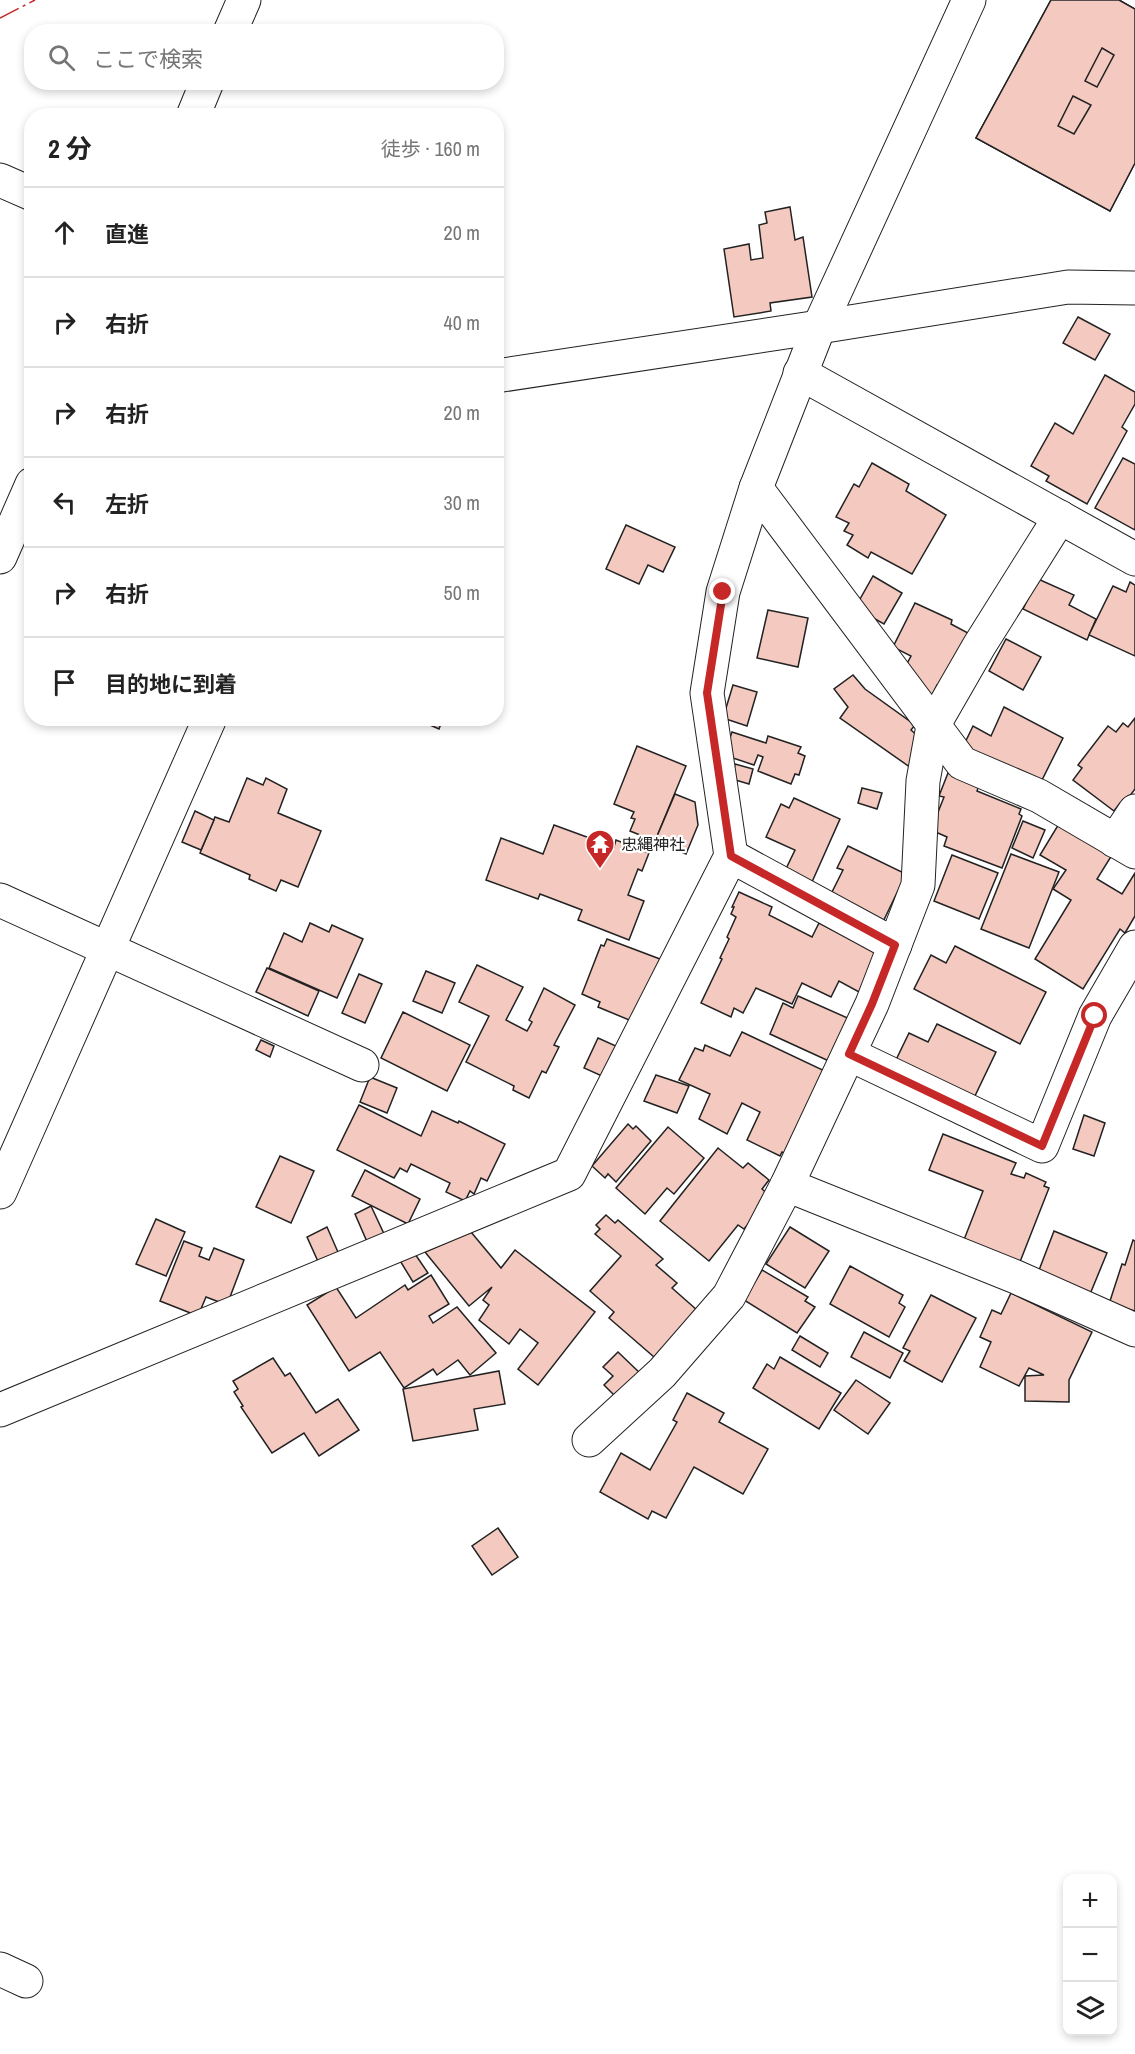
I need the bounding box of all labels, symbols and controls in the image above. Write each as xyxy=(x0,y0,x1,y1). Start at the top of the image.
search box xyxy=(24,24,504,90)
icon: search xyxy=(45,41,78,74)
text: ここで検索 xyxy=(93,44,203,74)
text: 2 分 xyxy=(48,131,92,166)
text: 徒歩 · 160 m xyxy=(381,135,480,162)
icon: ahead xyxy=(48,216,81,249)
text: 直進 xyxy=(105,219,149,249)
text: 20 m xyxy=(444,219,480,246)
icon: right xyxy=(48,306,81,339)
text: 右折 xyxy=(105,309,149,339)
text: 40 m xyxy=(444,309,480,336)
icon: right xyxy=(48,396,81,429)
text: 右折 xyxy=(105,399,149,429)
text: 20 m xyxy=(444,399,480,426)
icon: left xyxy=(48,486,81,519)
text: 左折 xyxy=(105,489,149,519)
text: 30 m xyxy=(444,489,480,516)
icon: right xyxy=(48,576,81,609)
route end xyxy=(709,578,735,604)
text: 右折 xyxy=(105,579,149,609)
text: 50 m xyxy=(444,579,480,606)
icon: arrive xyxy=(48,666,81,699)
text: 目的地に到着 xyxy=(105,669,237,699)
temple icon: 忠縄神社 xyxy=(584,828,616,870)
place label: 忠縄神社 xyxy=(621,833,685,855)
route start xyxy=(1081,1002,1107,1028)
map controls xyxy=(1063,1874,1117,2036)
button: + xyxy=(1063,1874,1117,1928)
button: − xyxy=(1063,1928,1117,1982)
button: layers xyxy=(1063,1982,1117,2036)

